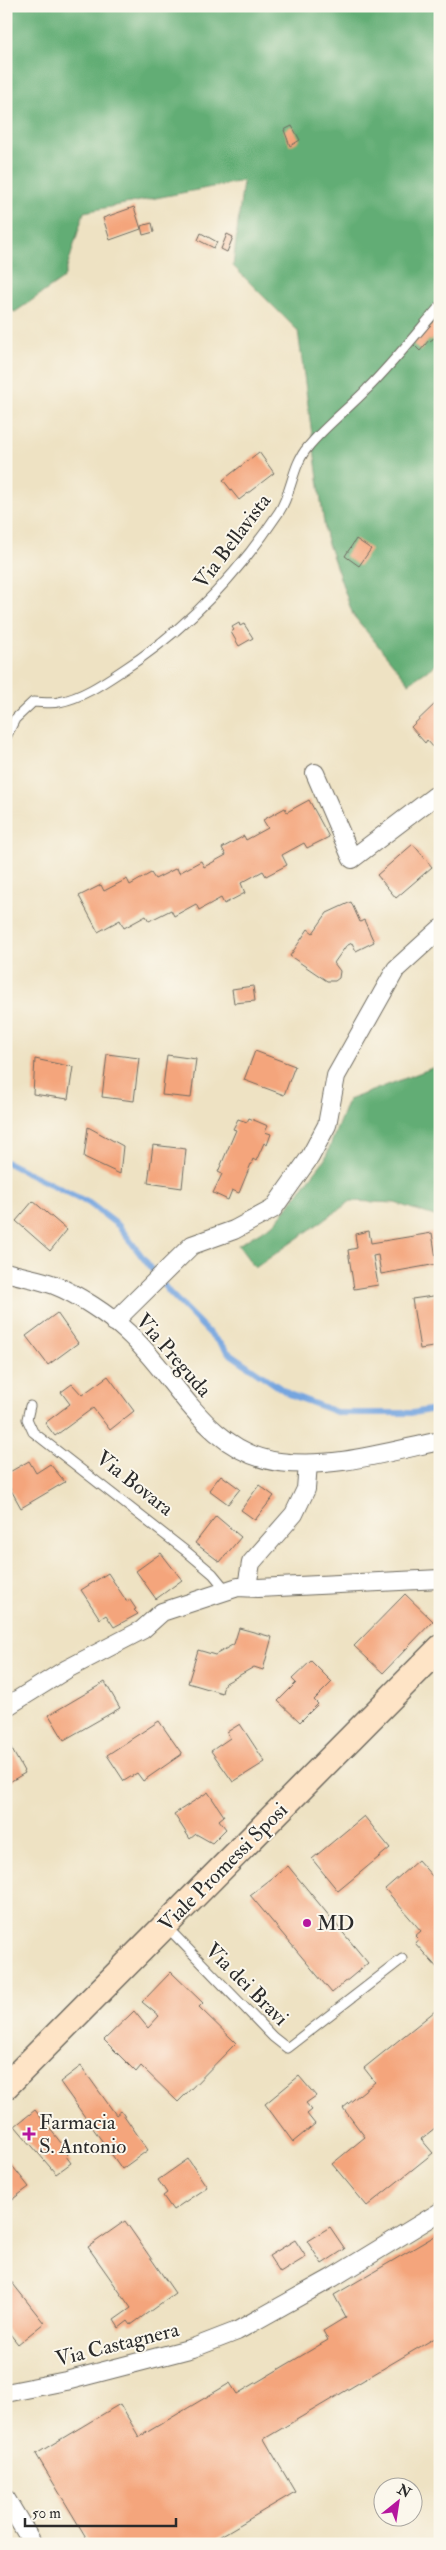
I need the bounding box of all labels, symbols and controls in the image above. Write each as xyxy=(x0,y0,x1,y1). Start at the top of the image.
street label: Via Bellavista xyxy=(188,488,277,594)
street label: Via Preguda xyxy=(130,1308,218,1403)
street label: Via Bovara xyxy=(90,1445,179,1522)
street label: Viale Promessi Sposi xyxy=(153,1797,294,1938)
place label: MD xyxy=(317,1910,354,1937)
marker: MD xyxy=(301,1917,313,1929)
street label: Via dei Bravi xyxy=(199,1937,294,2032)
place label: Farmacia S. Antonio xyxy=(39,2109,126,2160)
marker: Farmacia S. Antonio xyxy=(23,2128,35,2140)
street label: Via Castagnera xyxy=(53,2316,182,2373)
north arrow xyxy=(374,2478,424,2528)
text: N xyxy=(394,2480,414,2502)
scale bar xyxy=(25,2495,176,2527)
text: 50 m xyxy=(32,2504,61,2523)

